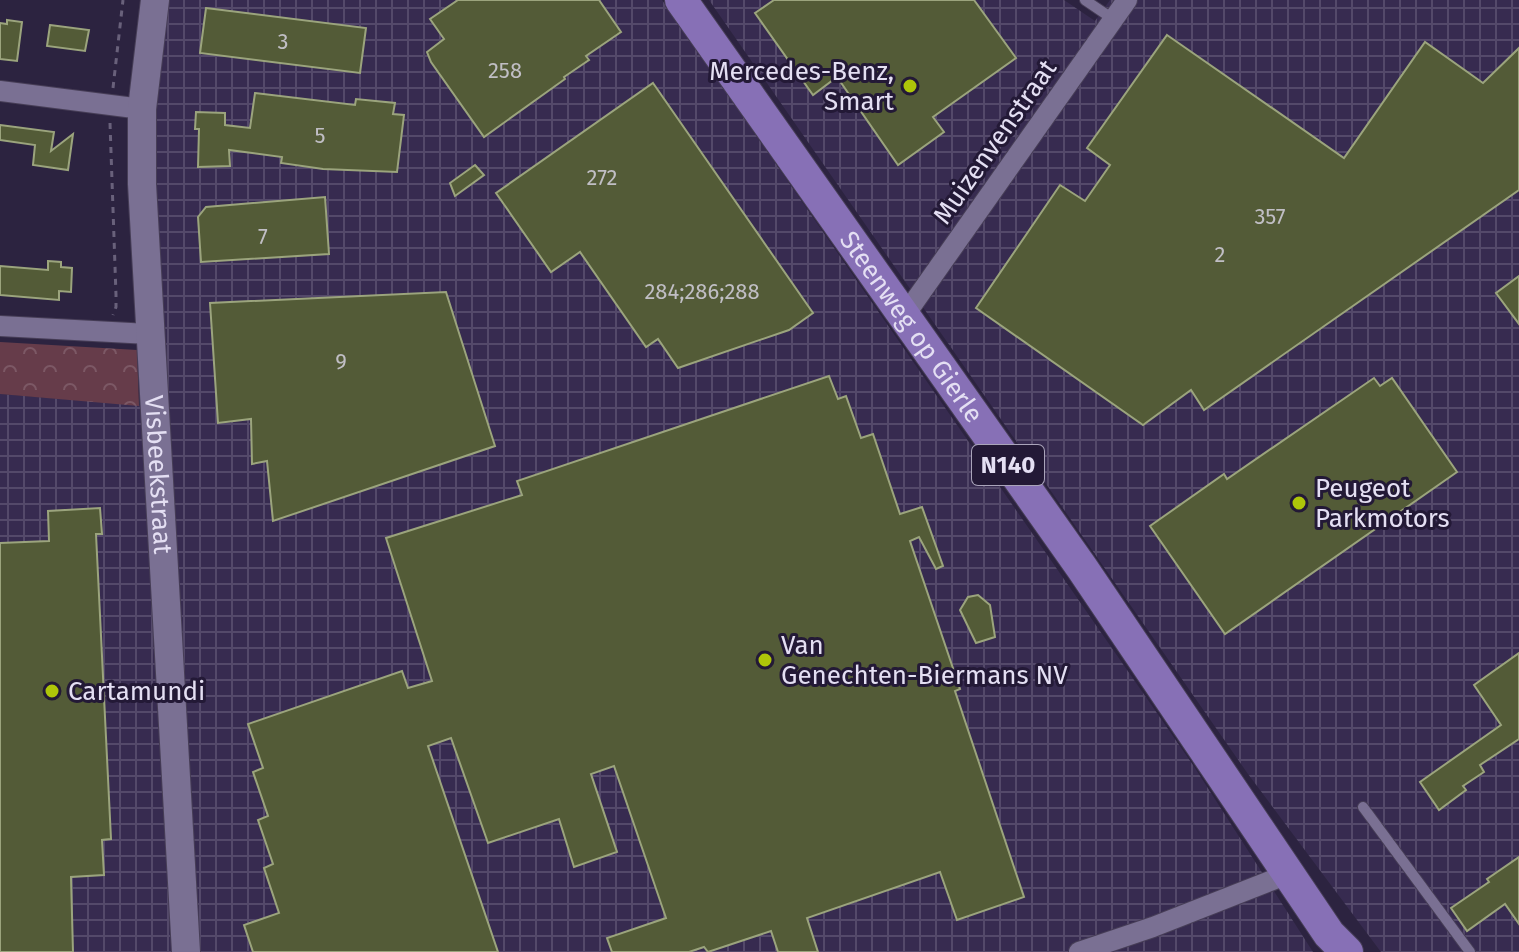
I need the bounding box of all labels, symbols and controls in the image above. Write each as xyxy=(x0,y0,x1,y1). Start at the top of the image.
house number: 3 xyxy=(278,28,288,55)
street label: Muizenvenstraat xyxy=(927,53,1064,230)
place label: Mercedes-Benz, Smart xyxy=(709,56,895,117)
house number: 258 xyxy=(488,57,522,84)
marker: Mercedes-Benz, Smart xyxy=(901,77,919,95)
house number: 5 xyxy=(314,122,326,149)
house number: 272 xyxy=(587,164,618,191)
house number: 357 xyxy=(1254,203,1286,230)
house number: 7 xyxy=(258,223,268,250)
street label: Steenweg op Gierle xyxy=(834,225,990,429)
house number: 2 xyxy=(1215,241,1225,268)
house number: 284;286;288 xyxy=(644,278,760,305)
house number: 9 xyxy=(335,348,347,375)
street label: Visbeekstraat xyxy=(139,394,179,556)
road number: N140 xyxy=(972,445,1044,485)
place label: Peugeot Parkmotors xyxy=(1315,473,1450,534)
marker: Peugeot Parkmotors xyxy=(1290,494,1308,512)
place label: Van Genechten-Biermans NV xyxy=(781,630,1068,691)
marker: Van Genechten-Biermans NV xyxy=(756,651,774,669)
place label: Cartamundi xyxy=(68,676,205,707)
marker: Cartamundi xyxy=(43,682,61,700)

